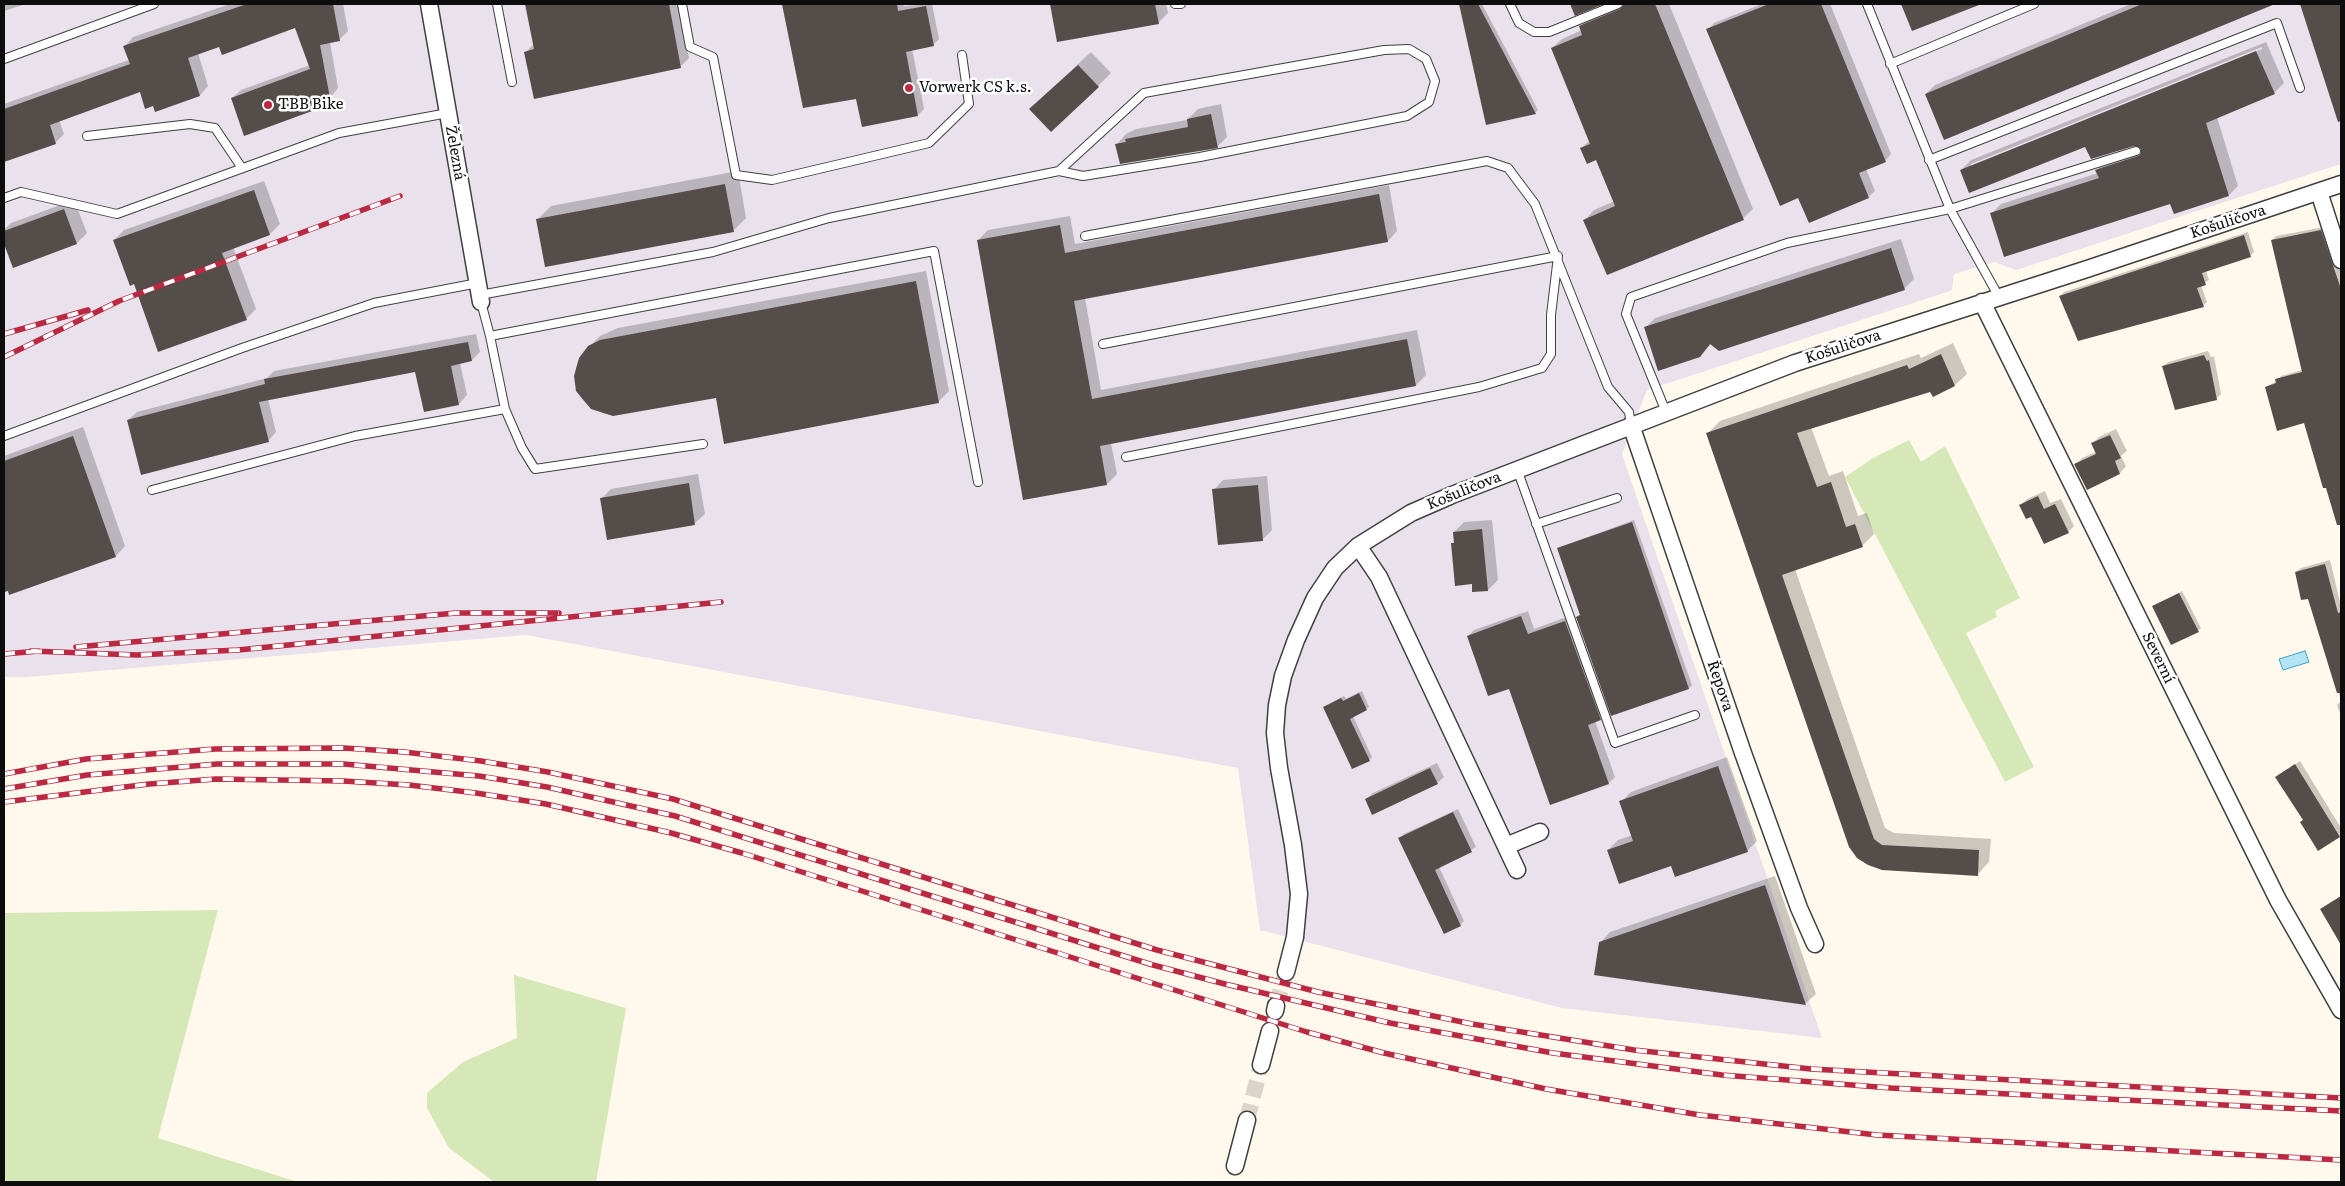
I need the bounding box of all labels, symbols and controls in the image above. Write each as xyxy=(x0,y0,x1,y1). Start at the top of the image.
place label: Vorwerk CS k.s. xyxy=(919,79,1032,97)
marker: Vorwerk CS k.s. xyxy=(903,82,915,94)
place label: TBB Bike xyxy=(278,96,344,114)
marker: TBB Bike xyxy=(262,99,274,111)
street label: Železná xyxy=(441,124,469,182)
street label: Košuličova xyxy=(2188,201,2268,243)
street label: Košuličova xyxy=(1803,326,1883,368)
street label: Košuličova xyxy=(1424,468,1504,514)
street label: Severní xyxy=(2138,629,2178,687)
street label: Řepova xyxy=(1703,658,1737,714)

